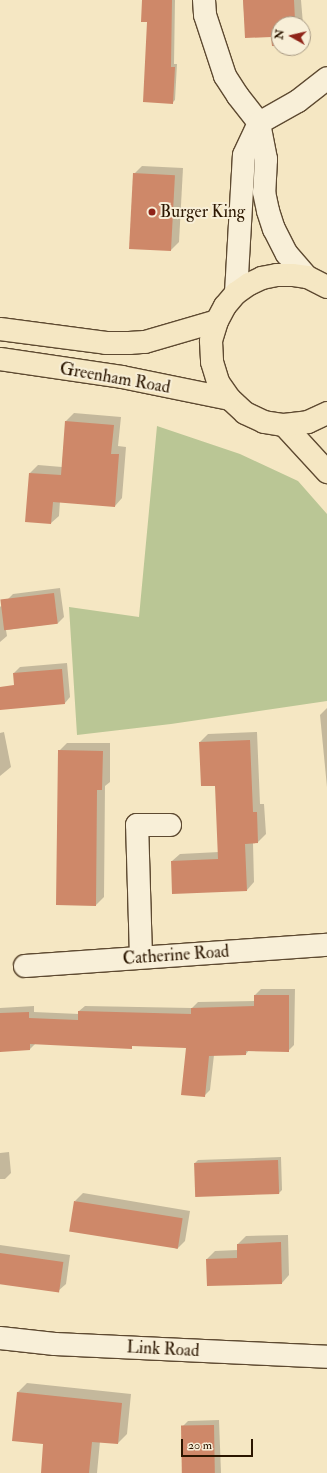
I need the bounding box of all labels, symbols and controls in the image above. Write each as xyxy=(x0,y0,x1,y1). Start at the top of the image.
north arrow xyxy=(271,16,311,56)
text: N xyxy=(272,29,287,40)
place label: Burger King xyxy=(160,202,245,222)
marker: Burger King xyxy=(147,207,157,217)
street label: Greenham Road xyxy=(58,358,172,398)
street label: Catherine Road xyxy=(122,941,230,969)
street label: Link Road xyxy=(126,1337,200,1361)
scale bar xyxy=(183,1431,255,1457)
text: 20 m xyxy=(188,1438,212,1453)

